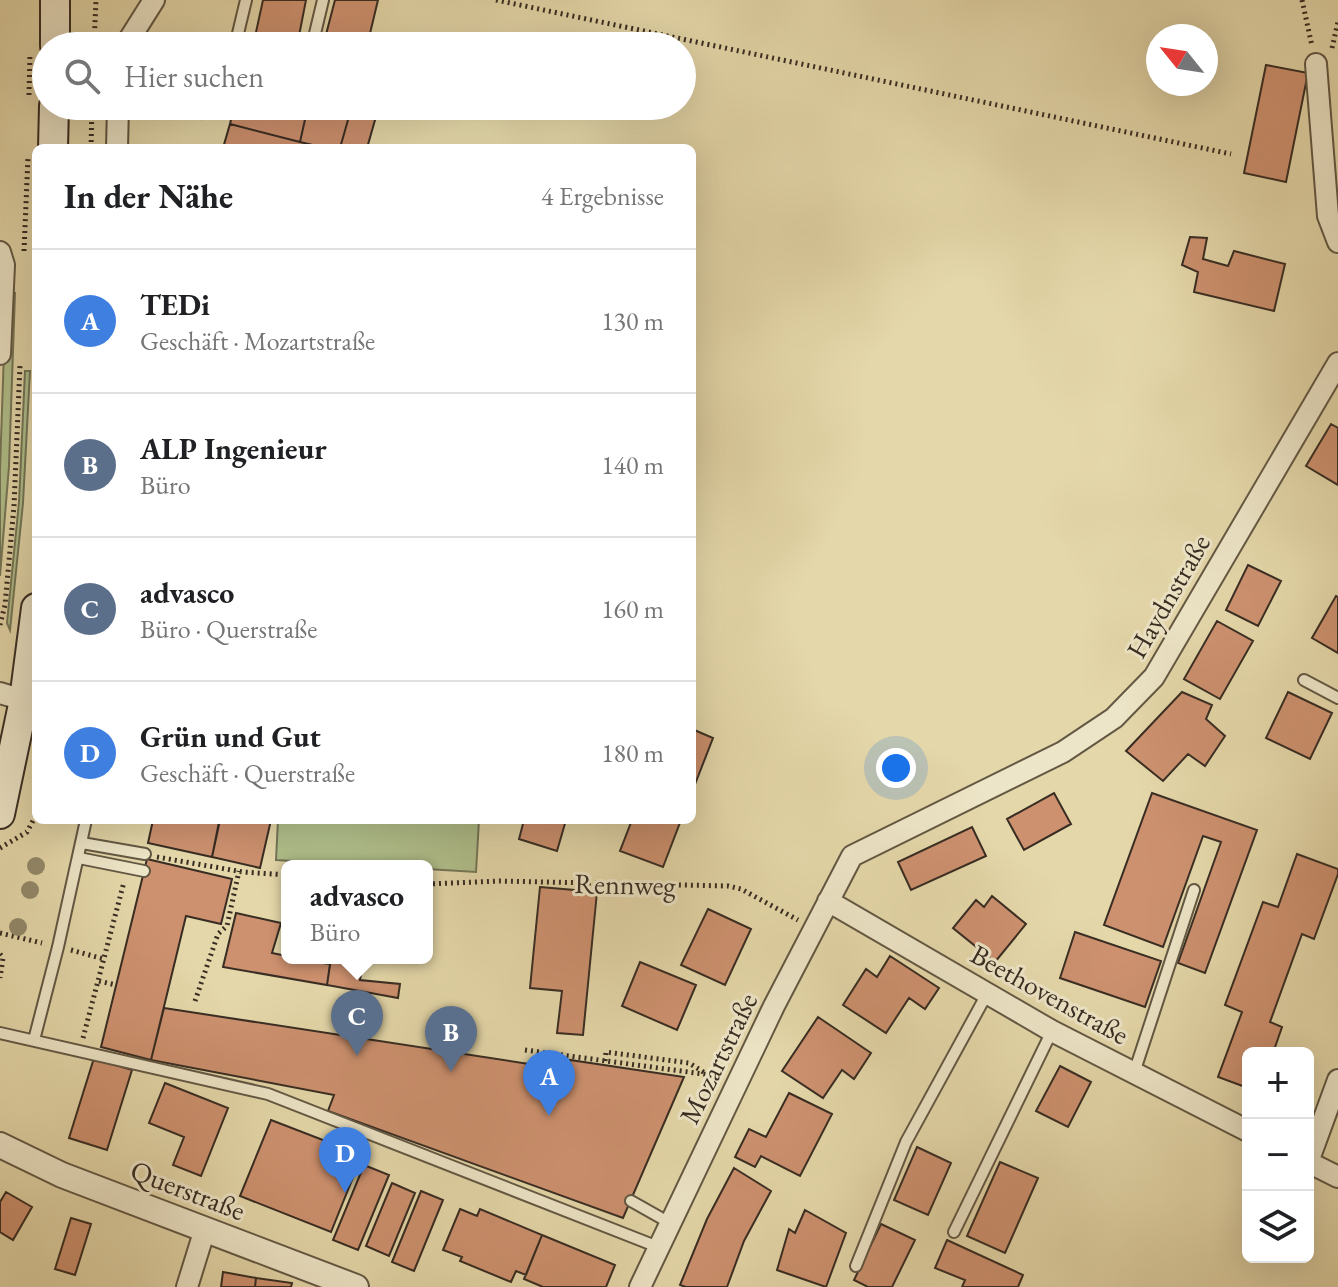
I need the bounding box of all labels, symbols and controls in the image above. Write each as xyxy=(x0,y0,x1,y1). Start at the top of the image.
north arrow xyxy=(1146,24,1218,96)
search box xyxy=(32,32,696,120)
icon: search xyxy=(60,54,104,98)
text: Hier suchen xyxy=(124,57,264,96)
text: In der Nähe xyxy=(64,174,233,218)
text: 4 Ergebnisse xyxy=(541,179,664,213)
text: TEDi xyxy=(140,285,210,324)
text: A xyxy=(81,304,99,338)
text: 130 m xyxy=(601,304,664,338)
text: Geschäft · Mozartstraße xyxy=(140,324,375,358)
text: ALP Ingenieur xyxy=(140,429,327,468)
text: B xyxy=(82,448,98,482)
text: 140 m xyxy=(601,448,664,482)
text: Büro xyxy=(140,468,191,502)
street label: Haydnstraße xyxy=(1118,527,1218,665)
text: advasco xyxy=(140,573,234,612)
text: C xyxy=(81,592,99,626)
text: 160 m xyxy=(601,592,664,626)
text: Büro · Querstraße xyxy=(140,612,317,646)
text: Grün und Gut xyxy=(140,717,321,756)
text: D xyxy=(80,736,100,770)
text: 180 m xyxy=(601,736,664,770)
your location xyxy=(876,748,916,788)
text: Geschäft · Querstraße xyxy=(140,756,355,790)
popup xyxy=(281,860,433,964)
street label: Rennweg xyxy=(574,865,677,903)
text: advasco xyxy=(310,876,404,915)
text: Büro xyxy=(310,915,360,949)
street label: Beethovenstraße xyxy=(965,936,1135,1052)
street label: Mozartstraße xyxy=(671,987,765,1129)
pin: C xyxy=(331,990,383,1056)
pin: B xyxy=(425,1006,477,1072)
map controls xyxy=(1242,1047,1314,1263)
button: + xyxy=(1242,1047,1314,1119)
pin: A xyxy=(523,1050,575,1116)
button: − xyxy=(1242,1119,1314,1191)
pin: D xyxy=(319,1127,371,1193)
street label: Querstraße xyxy=(126,1152,250,1228)
button: layers xyxy=(1242,1191,1314,1263)

